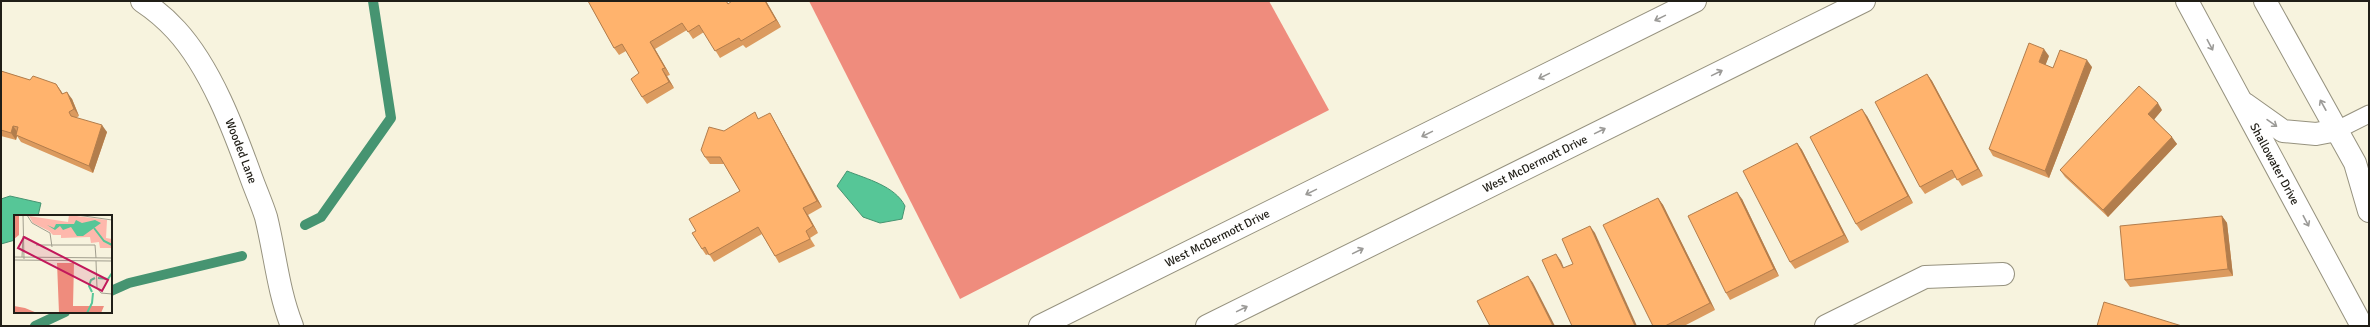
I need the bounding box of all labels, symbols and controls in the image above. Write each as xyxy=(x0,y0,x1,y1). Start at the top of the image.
one-way arrow xyxy=(1654,15,1666,22)
one-way arrow xyxy=(2207,39,2215,51)
one-way arrow xyxy=(1710,69,1722,76)
one-way arrow xyxy=(1538,73,1550,80)
one-way arrow xyxy=(2319,99,2326,111)
street label: Wooded Lane xyxy=(222,116,260,186)
one-way arrow xyxy=(2267,119,2278,127)
street label: Shallowater Drive xyxy=(2247,120,2303,207)
one-way arrow xyxy=(1594,127,1606,134)
one-way arrow xyxy=(1422,131,1434,138)
street label: West McDermott Drive xyxy=(1480,131,1590,196)
one-way arrow xyxy=(1305,189,1317,196)
street label: West McDermott Drive xyxy=(1162,206,1272,270)
inset map xyxy=(14,215,112,313)
one-way arrow xyxy=(2302,215,2310,227)
one-way arrow xyxy=(1352,247,1364,254)
one-way arrow xyxy=(1236,305,1248,312)

